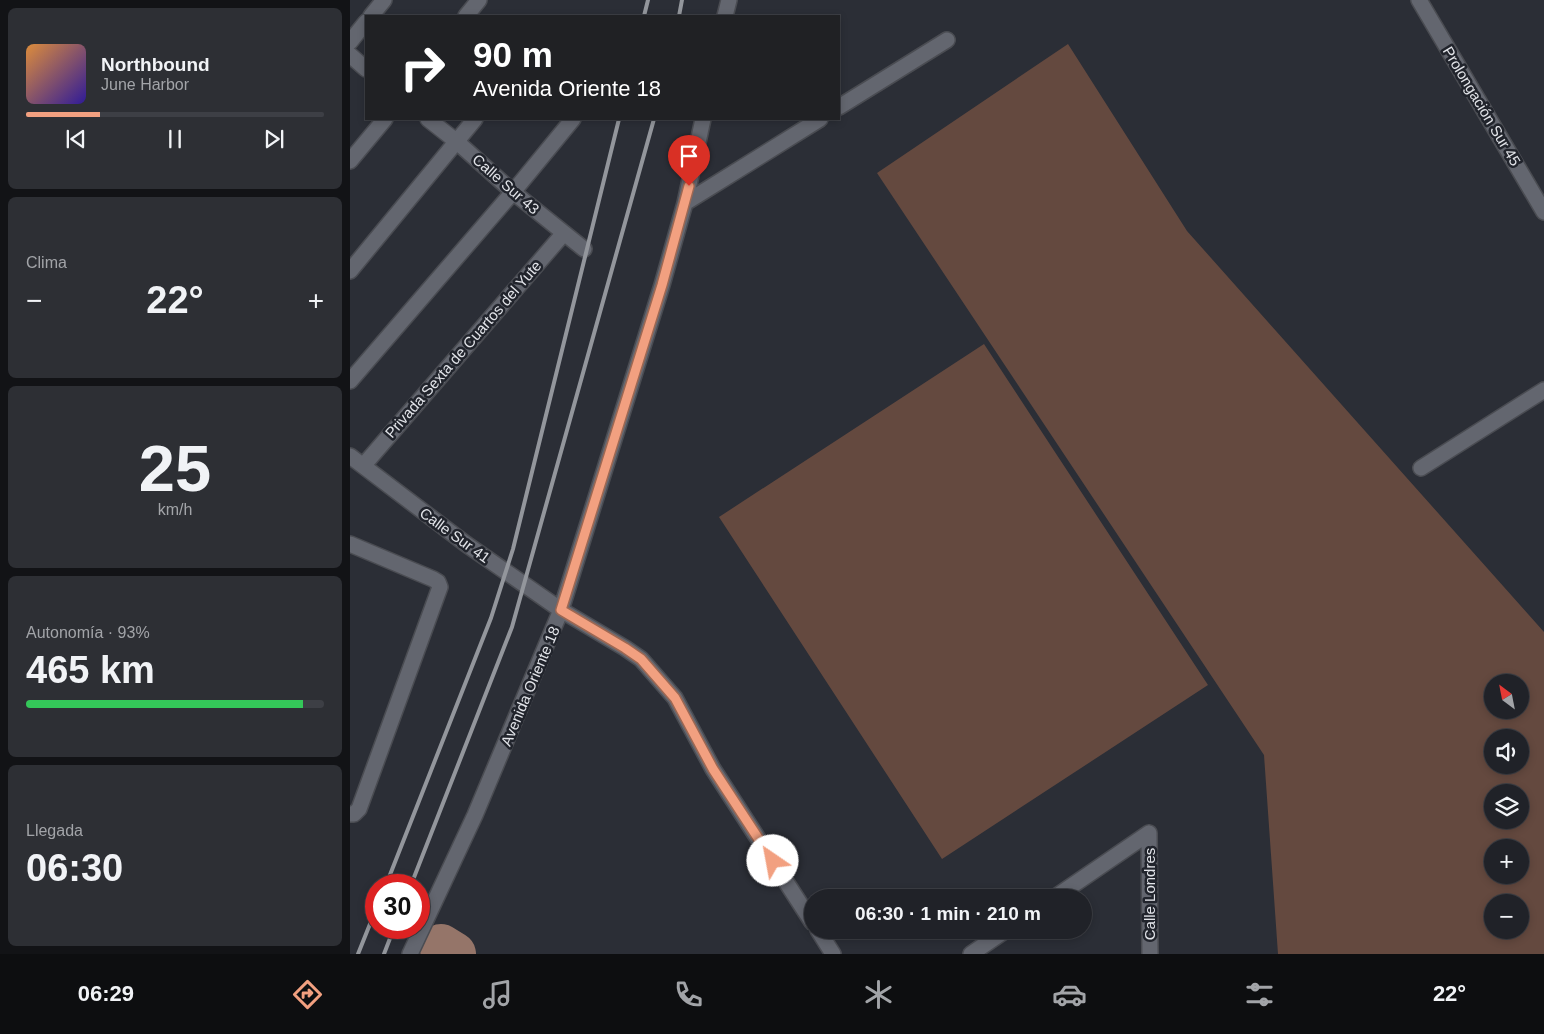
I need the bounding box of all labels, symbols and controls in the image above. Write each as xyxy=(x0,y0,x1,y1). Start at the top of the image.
icon: right xyxy=(390,35,455,100)
text: 90 m xyxy=(473,35,553,74)
street label: Prolongación Sur 45 xyxy=(1440,43,1524,169)
text: Northbound xyxy=(101,54,210,75)
text: June Harbor xyxy=(101,76,189,93)
text: Avenida Oriente 18 xyxy=(473,76,661,101)
icon: previous xyxy=(62,125,90,153)
icon: pause xyxy=(161,125,189,153)
icon: next xyxy=(260,125,288,153)
pin xyxy=(668,135,710,186)
icon: arrive xyxy=(675,142,703,170)
street label: Calle Sur 43 xyxy=(469,151,543,217)
text: Clima xyxy=(26,254,67,271)
street label: Privada Sexta de Cuartos del Yute xyxy=(381,257,545,441)
text: 22° xyxy=(146,279,204,321)
text: − xyxy=(26,285,42,316)
text: + xyxy=(308,285,324,316)
text: 25 xyxy=(139,432,211,505)
text: km/h xyxy=(158,501,192,518)
street label: Calle Sur 41 xyxy=(417,504,493,566)
text: Autonomía · 93% xyxy=(26,624,150,641)
street label: Avenida Oriente 18 xyxy=(497,624,563,748)
text: 465 km xyxy=(26,649,155,691)
north arrow xyxy=(1484,674,1529,719)
map controls xyxy=(1484,674,1529,939)
button: sound xyxy=(1484,729,1529,774)
button: layers xyxy=(1484,784,1529,829)
text: Llegada xyxy=(26,822,83,839)
position arrow xyxy=(746,834,798,886)
button: + xyxy=(1484,839,1529,884)
text: 06:30 xyxy=(26,847,123,889)
street label: Calle Londres xyxy=(1141,848,1158,940)
speed limit sign: 30 xyxy=(365,874,430,939)
button: − xyxy=(1484,894,1529,939)
text: 06:30 · 1 min · 210 m xyxy=(855,903,1041,924)
icon: directions xyxy=(290,977,325,1012)
icon: music xyxy=(480,977,515,1012)
icon: phone xyxy=(671,977,706,1012)
icon: climate xyxy=(861,977,896,1012)
icon: car xyxy=(1052,977,1087,1012)
icon: filters xyxy=(1242,977,1277,1012)
text: 06:29 xyxy=(78,981,134,1006)
text: 22° xyxy=(1433,981,1466,1006)

